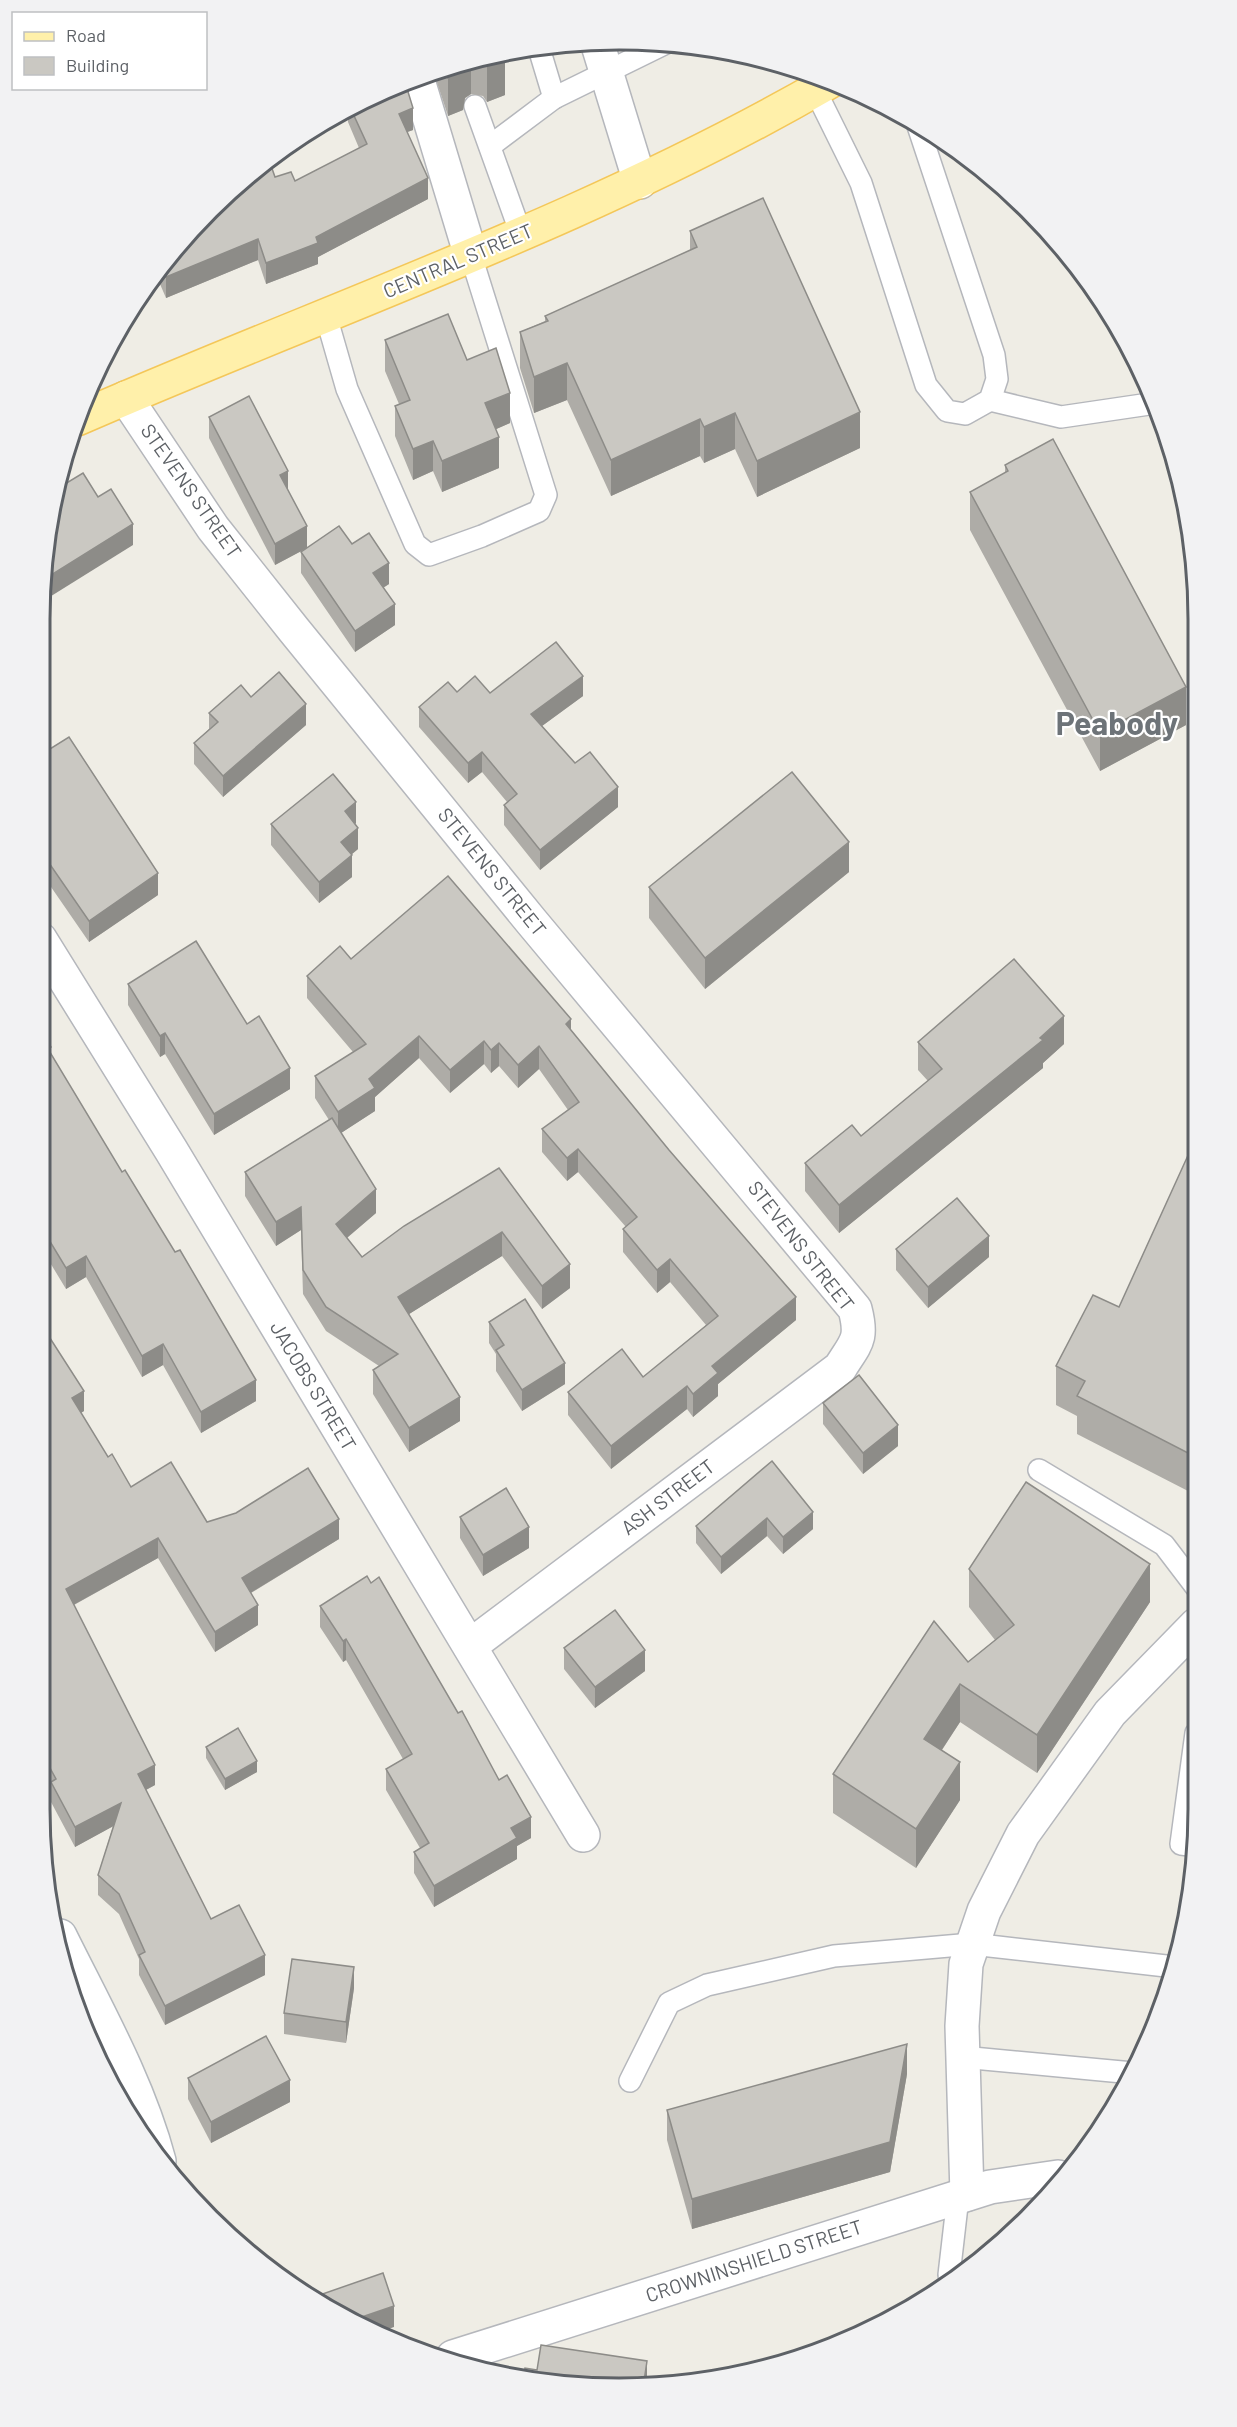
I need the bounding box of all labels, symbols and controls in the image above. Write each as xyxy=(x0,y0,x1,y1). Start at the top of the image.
legend xyxy=(12,12,207,90)
text: Road xyxy=(66,24,106,46)
text: Building xyxy=(66,54,129,76)
street label: CENTRAL STREET xyxy=(379,218,536,302)
street label: STEVENS STREET xyxy=(137,419,247,562)
district label: Peabody xyxy=(1056,703,1178,741)
street label: STEVENS STREET xyxy=(434,802,552,940)
street label: STEVENS STREET xyxy=(744,1176,860,1315)
street label: JACOBS STREET xyxy=(266,1316,362,1454)
street label: ASH STREET xyxy=(616,1453,719,1539)
street label: CROWNINSHIELD STREET xyxy=(642,2214,865,2306)

